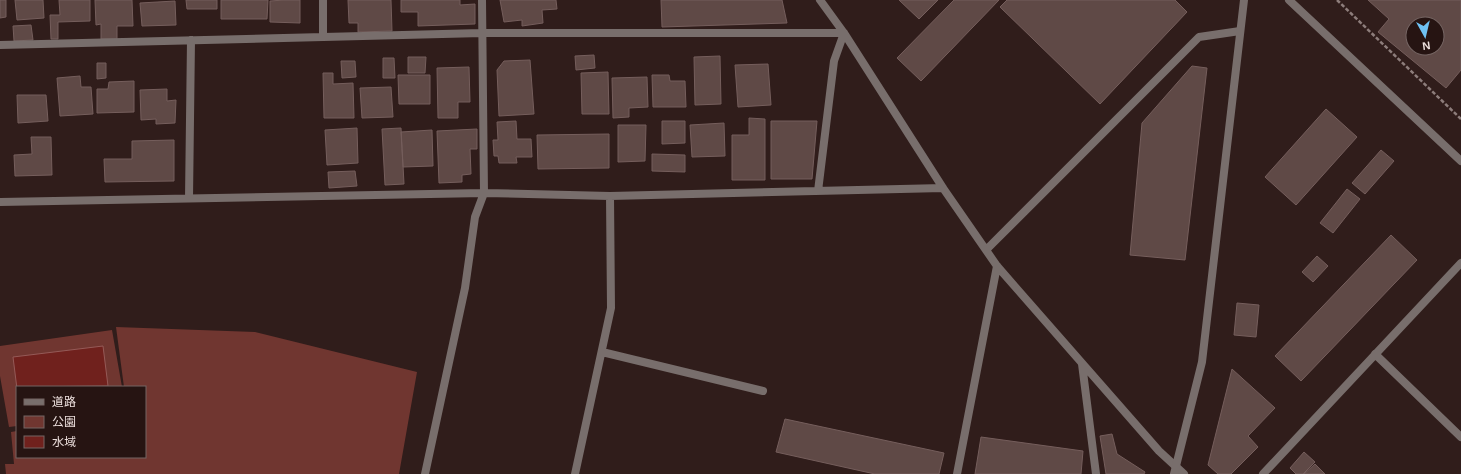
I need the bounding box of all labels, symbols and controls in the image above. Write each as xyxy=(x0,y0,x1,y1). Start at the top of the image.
north arrow xyxy=(1405,16,1445,56)
text: N xyxy=(1422,39,1431,52)
legend xyxy=(16,386,146,458)
text: 道路 xyxy=(52,395,76,409)
text: 公園 xyxy=(52,415,76,429)
text: 水域 xyxy=(52,435,76,449)

